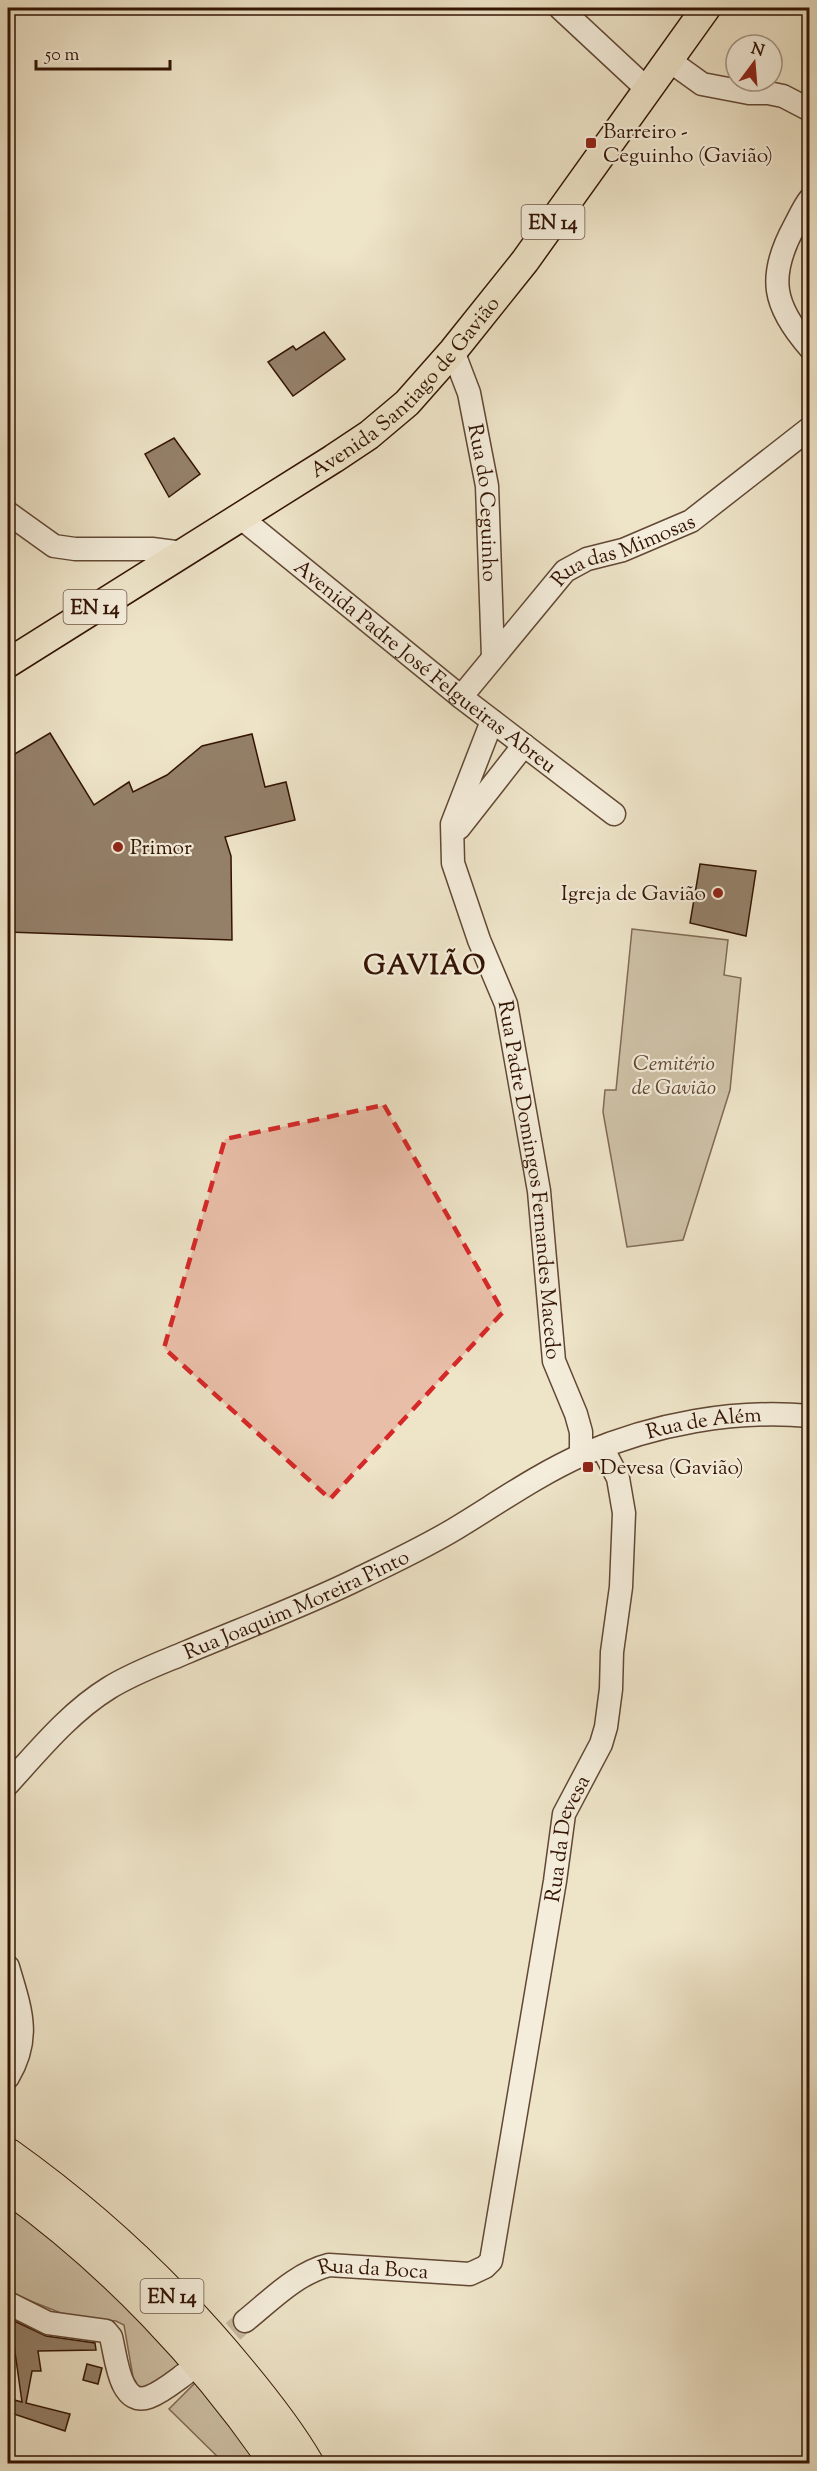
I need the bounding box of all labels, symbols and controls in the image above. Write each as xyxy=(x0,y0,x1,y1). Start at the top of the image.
scale bar xyxy=(36,33,170,71)
north arrow xyxy=(724,33,784,93)
text: N xyxy=(748,38,767,64)
text: 50 m xyxy=(44,43,80,69)
place label: Barreiro - Ceguinho (Gavião) xyxy=(603,118,773,172)
marker: Barreiro - Ceguinho (Gavião) xyxy=(584,136,598,150)
road number: EN 14 xyxy=(522,205,584,239)
street label: Avenida Santiago de Gavião xyxy=(305,291,508,487)
street label: Rua do Ceguinho xyxy=(458,422,503,582)
street label: Rua das Mimosas xyxy=(545,508,701,594)
street label: Avenida Padre José Felgueiras Abreu xyxy=(286,554,562,782)
road number: EN 14 xyxy=(64,590,127,624)
place label: Primor xyxy=(130,834,192,864)
marker: Primor xyxy=(111,840,125,854)
place label: Igreja de Gavião xyxy=(561,880,706,910)
marker: Igreja de Gavião xyxy=(711,886,725,900)
district label: GAVIÃO xyxy=(363,948,487,987)
street label: Rua Padre Domingos Fernandes Macedo xyxy=(489,998,567,1361)
park label: Cemitério de Gavião xyxy=(632,1050,716,1104)
street label: Rua de Além xyxy=(643,1401,762,1448)
place label: Devesa (Gavião) xyxy=(600,1454,744,1484)
marker: Devesa (Gavião) xyxy=(581,1460,595,1474)
street label: Rua Joaquim Moreira Pinto xyxy=(179,1543,415,1669)
street label: Rua da Devesa xyxy=(539,1770,599,1905)
street label: Rua da Boca xyxy=(315,2251,429,2288)
road number: EN 14 xyxy=(140,2279,204,2313)

